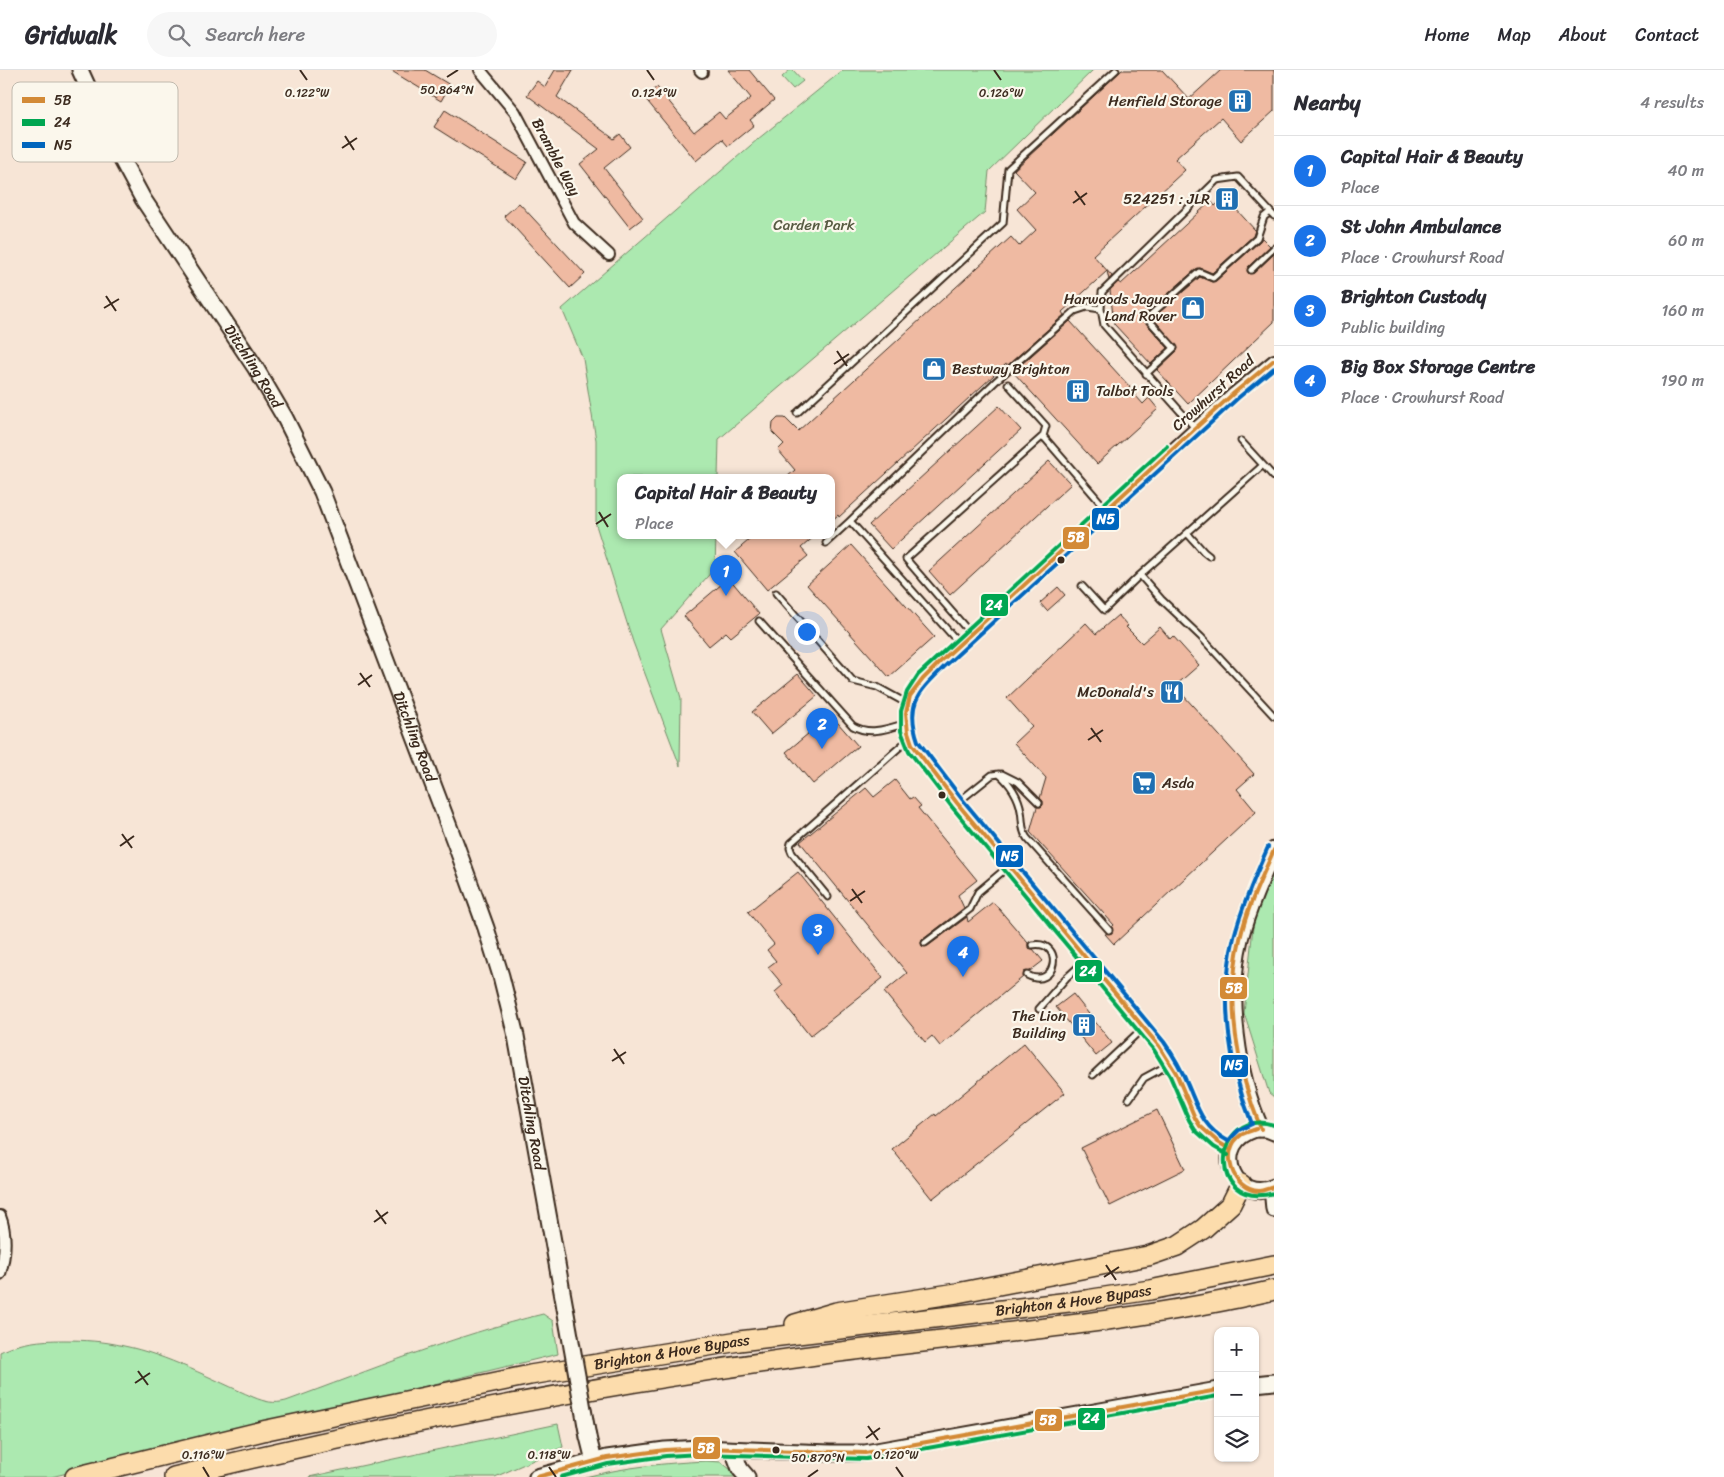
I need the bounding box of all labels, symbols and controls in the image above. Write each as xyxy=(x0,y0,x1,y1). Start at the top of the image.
search box xyxy=(147,12,497,57)
text: Gridwalk xyxy=(25,14,117,56)
text: Search here xyxy=(205,18,305,51)
text: Home xyxy=(1425,19,1470,51)
text: Map xyxy=(1498,19,1531,51)
text: About xyxy=(1559,19,1607,51)
text: Contact xyxy=(1635,19,1699,51)
icon: search xyxy=(165,21,193,49)
text: 50.864°N xyxy=(420,79,474,101)
legend xyxy=(12,82,178,162)
text: 0.122°W xyxy=(285,82,330,104)
text: 0.124°W xyxy=(631,82,677,104)
text: 0.126°W xyxy=(979,82,1024,104)
text: Nearby xyxy=(1294,84,1360,122)
text: 5B xyxy=(54,88,72,113)
place label: Henfield Storage xyxy=(1108,88,1222,114)
building icon: Henfield Storage xyxy=(1227,88,1253,114)
text: 4 results xyxy=(1640,88,1704,117)
text: 24 xyxy=(54,110,71,135)
street label: Bramble Way xyxy=(524,113,588,201)
text: N5 xyxy=(54,133,73,158)
text: Capital Hair & Beauty xyxy=(1341,140,1523,173)
text: 1 xyxy=(1307,156,1313,185)
text: 40 m xyxy=(1667,156,1704,185)
text: Place xyxy=(1341,173,1380,202)
place label: 524251 : JLR xyxy=(1123,186,1210,212)
building icon: 524251 : JLR xyxy=(1214,186,1240,212)
text: St John Ambulance xyxy=(1341,210,1501,243)
park label: Carden Park xyxy=(773,212,855,238)
text: 2 xyxy=(1305,226,1315,255)
text: 60 m xyxy=(1668,226,1704,255)
text: Place · Crowhurst Road xyxy=(1341,243,1503,272)
text: Brighton Custody xyxy=(1341,280,1486,313)
place label: Harwoods Jaguar Land Rover xyxy=(1064,286,1177,329)
shop icon: Harwoods Jaguar Land Rover xyxy=(1180,295,1206,321)
text: 3 xyxy=(1306,296,1314,325)
text: 160 m xyxy=(1661,296,1704,325)
text: Public building xyxy=(1341,313,1445,342)
street label: Ditchling Road xyxy=(217,319,290,414)
street label: Crowhurst Road xyxy=(1166,348,1261,438)
text: Big Box Storage Centre xyxy=(1341,350,1535,383)
shop icon: Bestway Brighton xyxy=(921,356,947,382)
place label: Bestway Brighton xyxy=(952,356,1070,382)
text: 4 xyxy=(1305,366,1315,395)
text: 190 m xyxy=(1661,366,1704,395)
building icon: Talbot Tools xyxy=(1065,378,1091,404)
place label: Talbot Tools xyxy=(1096,378,1174,404)
text: Place · Crowhurst Road xyxy=(1341,383,1503,412)
popup xyxy=(617,474,835,539)
text: Capital Hair & Beauty xyxy=(635,476,817,509)
line badge: N5 xyxy=(1091,507,1120,531)
text: N5 xyxy=(1096,507,1116,532)
text: Place xyxy=(635,509,674,538)
text: 5B xyxy=(1067,525,1085,550)
line badge: 5B xyxy=(1062,526,1090,550)
pin: 1 xyxy=(710,555,742,596)
unlabelled marker xyxy=(1056,555,1066,565)
line badge: 24 xyxy=(980,593,1009,617)
text: 24 xyxy=(985,593,1003,618)
your location xyxy=(794,619,820,645)
place label: McDonald's xyxy=(1077,679,1154,705)
restaurant icon: McDonald's xyxy=(1159,679,1185,705)
street label: Ditchling Road xyxy=(386,687,444,787)
pin: 2 xyxy=(806,708,838,749)
supermarket icon: Asda xyxy=(1131,770,1157,796)
place label: Asda xyxy=(1161,770,1195,796)
unlabelled marker xyxy=(937,790,947,800)
line badge: N5 xyxy=(995,844,1024,868)
text: N5 xyxy=(1000,844,1020,869)
pin: 3 xyxy=(802,914,834,955)
pin: 4 xyxy=(947,936,979,977)
line badge: 24 xyxy=(1074,959,1103,983)
text: 24 xyxy=(1079,959,1097,984)
line badge: 5B xyxy=(1219,976,1248,1000)
text: 5B xyxy=(1225,976,1243,1001)
place label: The Lion Building xyxy=(1012,1003,1066,1046)
building icon: The Lion Building xyxy=(1071,1012,1097,1038)
text: N5 xyxy=(1224,1053,1244,1078)
line badge: N5 xyxy=(1220,1054,1249,1078)
street label: Ditchling Road xyxy=(510,1074,553,1173)
street label: Brighton & Hove Bypass xyxy=(994,1277,1154,1324)
street label: Brighton & Hove Bypass xyxy=(592,1327,751,1377)
map controls xyxy=(1214,1327,1259,1462)
button: + xyxy=(1214,1327,1259,1372)
button: − xyxy=(1214,1372,1259,1417)
text: 24 xyxy=(1082,1406,1100,1431)
line badge: 24 xyxy=(1077,1407,1106,1431)
line badge: 5B xyxy=(1034,1408,1063,1432)
text: 5B xyxy=(1039,1408,1057,1433)
button: layers xyxy=(1214,1417,1259,1462)
line badge: 5B xyxy=(692,1436,721,1460)
text: 5B xyxy=(697,1436,715,1461)
text: 0.116°W xyxy=(182,1444,225,1466)
text: 0.118°W xyxy=(527,1444,571,1466)
text: 0.120°W xyxy=(873,1444,919,1466)
unlabelled marker xyxy=(771,1445,781,1455)
text: 50.870°N xyxy=(791,1447,846,1469)

